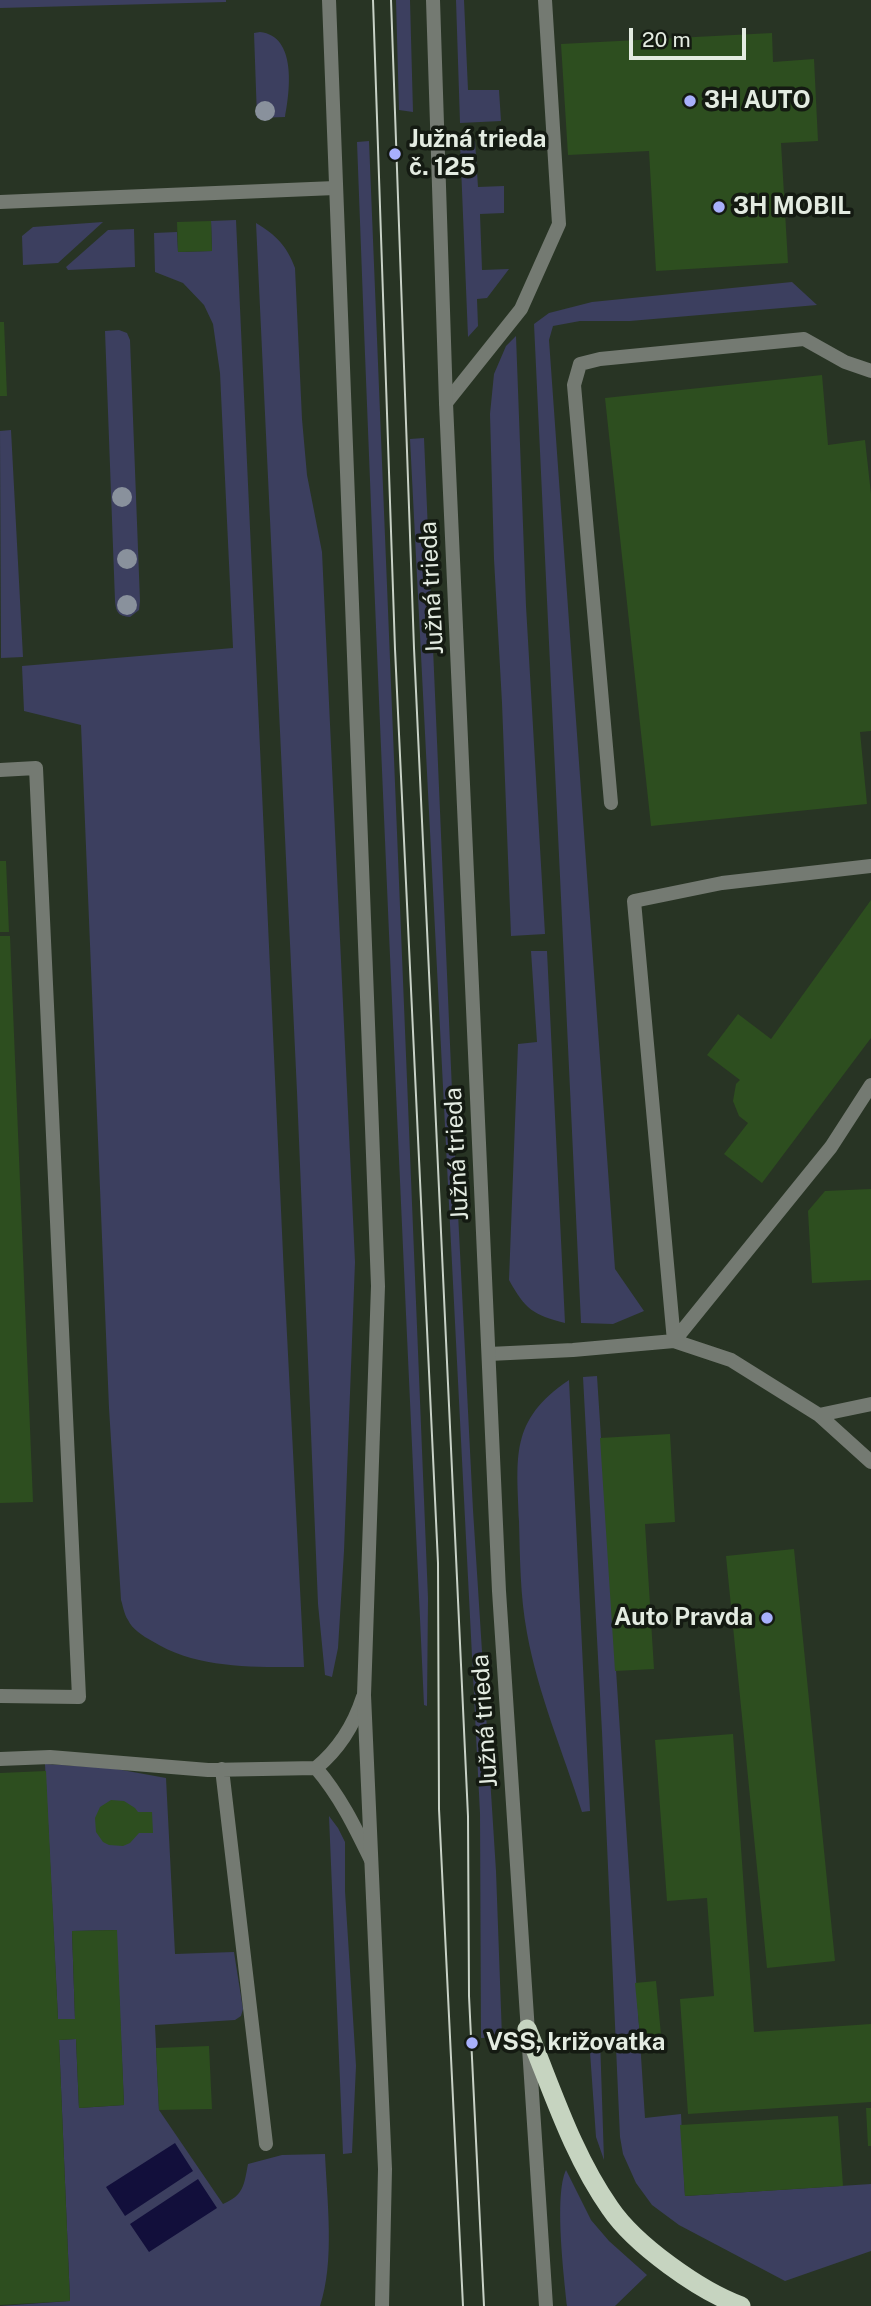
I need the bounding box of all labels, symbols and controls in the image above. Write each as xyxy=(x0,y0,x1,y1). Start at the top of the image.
scale bar xyxy=(633,14,750,58)
text: 20 m xyxy=(642,27,691,52)
place label: 3H AUTO xyxy=(704,87,811,115)
marker: 3H AUTO xyxy=(682,93,698,109)
place label: Južná trieda č. 125 xyxy=(409,126,546,182)
marker: Južná trieda č. 125 xyxy=(387,146,403,162)
place label: 3H MOBIL xyxy=(733,193,851,221)
marker: 3H MOBIL xyxy=(711,199,727,215)
street label: Južná trieda xyxy=(414,521,450,655)
street label: Južná trieda xyxy=(439,1087,475,1221)
place label: Auto Pravda xyxy=(614,1604,753,1632)
marker: Auto Pravda xyxy=(759,1610,775,1626)
street label: Južná trieda xyxy=(466,1653,504,1789)
place label: VSS, križovatka xyxy=(486,2029,665,2057)
marker: VSS, križovatka xyxy=(464,2035,480,2051)

